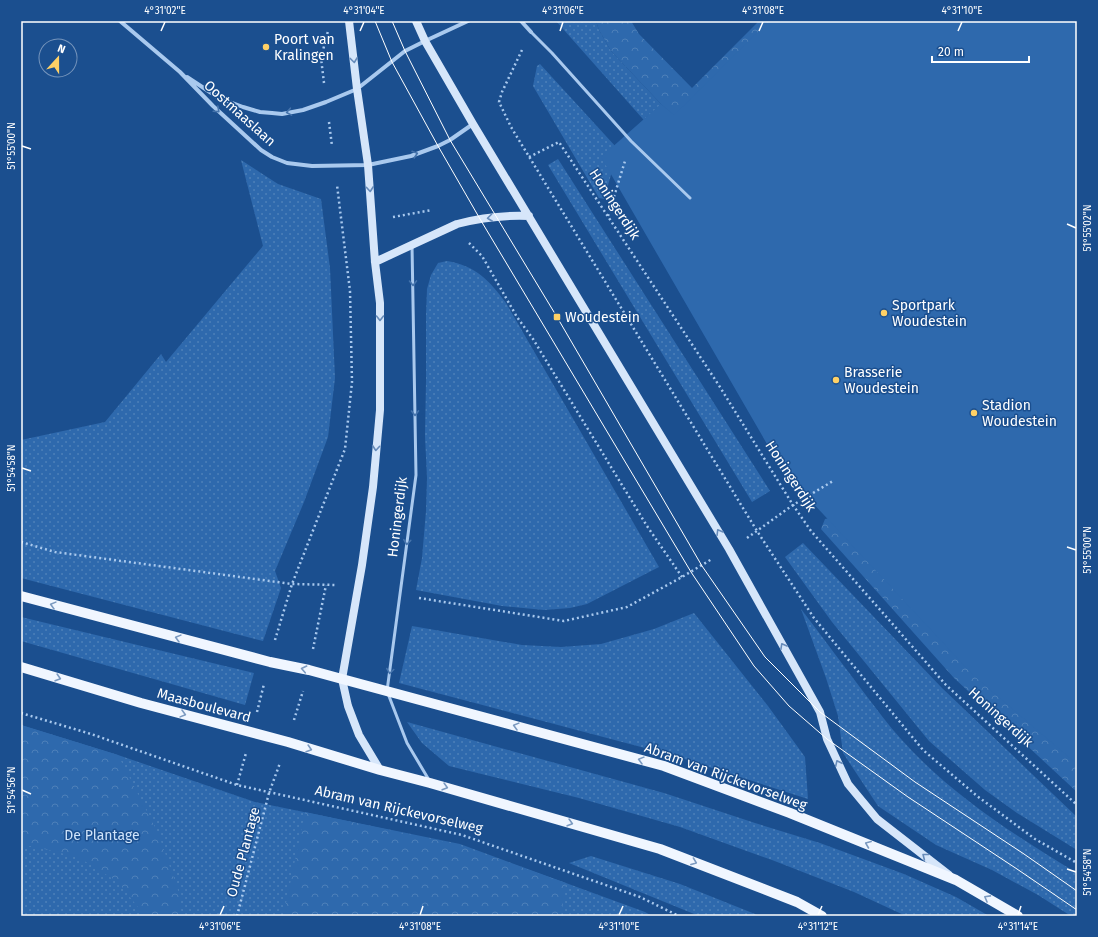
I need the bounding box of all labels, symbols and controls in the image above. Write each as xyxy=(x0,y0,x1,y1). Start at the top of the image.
text: 4°31'02"E xyxy=(144,5,186,17)
text: 4°31'04"E xyxy=(343,5,385,17)
text: 4°31'06"E xyxy=(542,5,584,17)
text: 4°31'08"E xyxy=(742,5,784,17)
text: 4°31'10"E xyxy=(942,5,982,17)
place label: Poort van Kralingen xyxy=(274,31,335,64)
north arrow xyxy=(38,38,78,78)
scale bar xyxy=(932,38,1029,64)
text: N xyxy=(56,42,67,57)
marker: Poort van Kralingen xyxy=(261,42,271,52)
text: 20 m xyxy=(938,45,964,59)
one-way arrow xyxy=(349,57,358,63)
street label: Oostmaaslaan xyxy=(200,77,279,150)
one-way arrow xyxy=(212,105,220,112)
one-way arrow xyxy=(286,108,292,116)
text: 51°55'00"N xyxy=(6,122,18,170)
one-way arrow xyxy=(411,150,418,159)
street label: Honingerdijk xyxy=(585,166,644,244)
one-way arrow xyxy=(366,186,375,192)
text: 51°55'02"N xyxy=(1082,204,1094,252)
one-way arrow xyxy=(487,213,493,222)
one-way arrow xyxy=(409,280,417,286)
place label: Sportpark Woudestein xyxy=(892,297,967,330)
marker: Sportpark Woudestein xyxy=(879,308,889,318)
place label: Woudestein xyxy=(565,309,640,326)
marker: Woudestein xyxy=(552,312,562,322)
one-way arrow xyxy=(376,315,384,321)
place label: Brasserie Woudestein xyxy=(844,364,919,397)
marker: Brasserie Woudestein xyxy=(831,375,841,385)
place label: Stadion Woudestein xyxy=(982,397,1057,430)
marker: Stadion Woudestein xyxy=(969,408,979,418)
one-way arrow xyxy=(411,410,419,416)
street label: Honingerdijk xyxy=(761,438,820,516)
text: 51°54'58"N xyxy=(6,444,18,492)
one-way arrow xyxy=(372,445,381,451)
street label: Honingerdijk xyxy=(384,475,411,558)
text: 51°55'00"N xyxy=(1082,526,1094,574)
one-way arrow xyxy=(716,529,723,536)
one-way arrow xyxy=(403,539,412,545)
one-way arrow xyxy=(49,601,56,609)
one-way arrow xyxy=(175,634,182,643)
one-way arrow xyxy=(780,642,787,650)
one-way arrow xyxy=(301,666,307,674)
one-way arrow xyxy=(386,668,395,674)
one-way arrow xyxy=(55,673,62,682)
street label: Honingerdijk xyxy=(965,684,1037,751)
street label: Maasboulevard xyxy=(155,685,253,726)
one-way arrow xyxy=(179,709,186,718)
one-way arrow xyxy=(512,722,519,731)
street label: Abram van Rijckevorselweg xyxy=(642,739,810,814)
one-way arrow xyxy=(305,744,312,753)
one-way arrow xyxy=(638,756,645,765)
one-way arrow xyxy=(835,759,843,767)
text: 51°54'56"N xyxy=(6,766,18,814)
street label: Abram van Rijckevorselweg xyxy=(313,782,485,837)
one-way arrow xyxy=(441,782,448,791)
street label: Oude Plantage xyxy=(223,805,264,899)
one-way arrow xyxy=(566,818,573,827)
park label: De Plantage xyxy=(64,827,140,844)
one-way arrow xyxy=(864,841,871,849)
text: 51°54'58"N xyxy=(1082,848,1094,896)
one-way arrow xyxy=(922,854,929,861)
one-way arrow xyxy=(690,858,697,866)
one-way arrow xyxy=(984,895,991,902)
text: 4°31'06"E xyxy=(199,921,241,933)
text: 4°31'08"E xyxy=(399,921,441,933)
text: 4°31'10"E xyxy=(599,921,639,933)
text: 4°31'12"E xyxy=(798,921,838,933)
text: 4°31'14"E xyxy=(998,921,1038,933)

